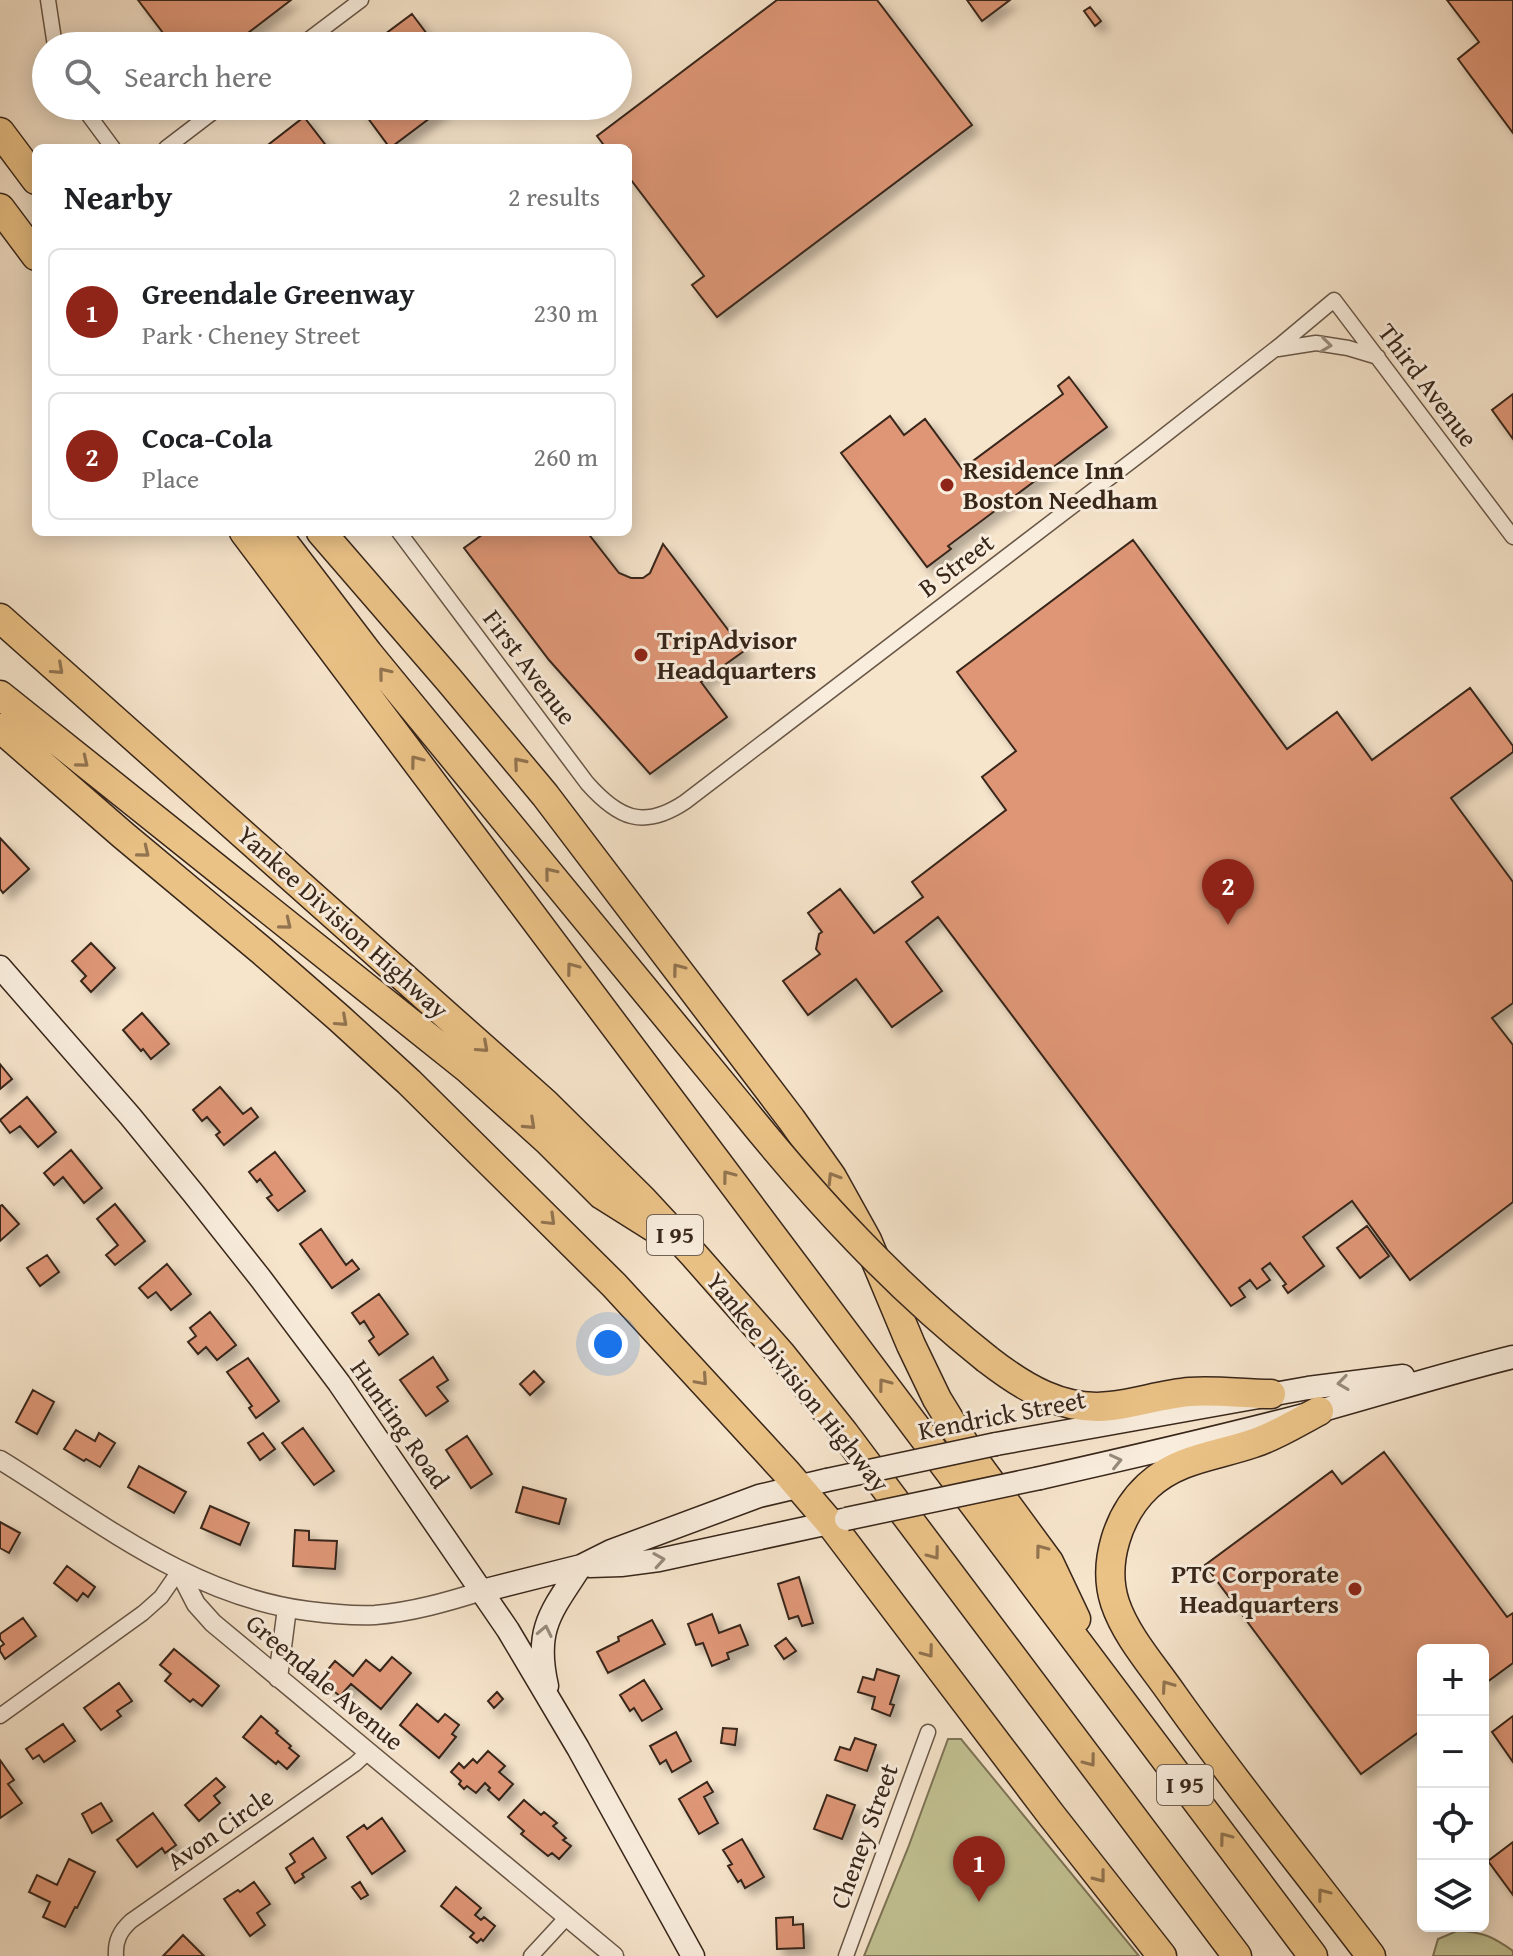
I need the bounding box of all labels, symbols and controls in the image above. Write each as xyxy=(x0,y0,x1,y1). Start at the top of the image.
search box xyxy=(32,32,632,120)
icon: search xyxy=(60,54,104,98)
text: Search here xyxy=(124,54,272,98)
text: Nearby xyxy=(64,172,173,221)
text: 2 results xyxy=(508,177,600,216)
text: Greendale Greenway xyxy=(142,271,415,315)
text: 1 xyxy=(85,293,99,332)
text: 230 m xyxy=(533,293,598,332)
street label: Third Avenue xyxy=(1369,314,1488,455)
text: Park · Cheney Street xyxy=(142,315,360,354)
one-way arrow xyxy=(1320,336,1333,353)
text: Coca-Cola xyxy=(142,415,273,459)
text: 2 xyxy=(85,437,99,476)
text: 260 m xyxy=(533,437,598,476)
place label: Residence Inn Boston Needham xyxy=(963,450,1158,519)
text: Place xyxy=(142,459,199,498)
marker: Residence Inn Boston Needham xyxy=(938,476,956,494)
street label: B Street xyxy=(910,523,1002,606)
street label: First Avenue xyxy=(474,601,587,733)
place label: TripAdvisor Headquarters xyxy=(657,620,817,689)
marker: TripAdvisor Headquarters xyxy=(632,646,650,664)
one-way arrow xyxy=(49,660,64,674)
one-way arrow xyxy=(379,668,394,682)
one-way arrow xyxy=(74,752,89,766)
one-way arrow xyxy=(411,755,425,769)
one-way arrow xyxy=(514,758,529,773)
street label: Yankee Division Highway xyxy=(229,816,458,1028)
one-way arrow xyxy=(135,843,150,857)
pin: 2 xyxy=(1202,859,1254,925)
one-way arrow xyxy=(545,868,559,883)
one-way arrow xyxy=(277,914,291,929)
one-way arrow xyxy=(567,963,581,977)
one-way arrow xyxy=(673,964,687,978)
one-way arrow xyxy=(333,1011,347,1026)
one-way arrow xyxy=(474,1037,488,1052)
one-way arrow xyxy=(521,1115,535,1130)
one-way arrow xyxy=(723,1170,738,1185)
one-way arrow xyxy=(827,1172,842,1187)
one-way arrow xyxy=(541,1211,555,1225)
road number: I 95 xyxy=(647,1215,703,1255)
street label: Yankee Division Highway xyxy=(697,1263,900,1500)
your location xyxy=(588,1324,628,1364)
street label: Hunting Road xyxy=(341,1351,459,1496)
one-way arrow xyxy=(693,1371,707,1386)
one-way arrow xyxy=(1336,1374,1349,1391)
one-way arrow xyxy=(880,1378,894,1393)
street label: Kendrick Street xyxy=(915,1379,1089,1450)
one-way arrow xyxy=(1108,1453,1122,1470)
one-way arrow xyxy=(1036,1544,1050,1559)
one-way arrow xyxy=(925,1545,939,1559)
one-way arrow xyxy=(652,1552,665,1569)
place label: PTC Corporate Headquarters xyxy=(1171,1554,1339,1623)
marker: PTC Corporate Headquarters xyxy=(1346,1580,1364,1598)
street label: Greendale Avenue xyxy=(238,1604,413,1760)
one-way arrow xyxy=(536,1625,553,1639)
one-way arrow xyxy=(918,1643,933,1658)
map controls xyxy=(1417,1644,1489,1932)
button: + xyxy=(1417,1644,1489,1716)
one-way arrow xyxy=(1162,1681,1177,1695)
button: − xyxy=(1417,1716,1489,1788)
one-way arrow xyxy=(1081,1753,1095,1767)
street label: Cheney Street xyxy=(819,1758,908,1914)
road number: I 95 xyxy=(1157,1765,1213,1805)
street label: Avon Circle xyxy=(158,1777,281,1880)
button: locate xyxy=(1417,1788,1489,1860)
one-way arrow xyxy=(1220,1832,1234,1847)
pin: 1 xyxy=(953,1836,1005,1902)
button: layers xyxy=(1417,1860,1489,1932)
one-way arrow xyxy=(1090,1868,1104,1883)
one-way arrow xyxy=(1319,1888,1333,1903)

